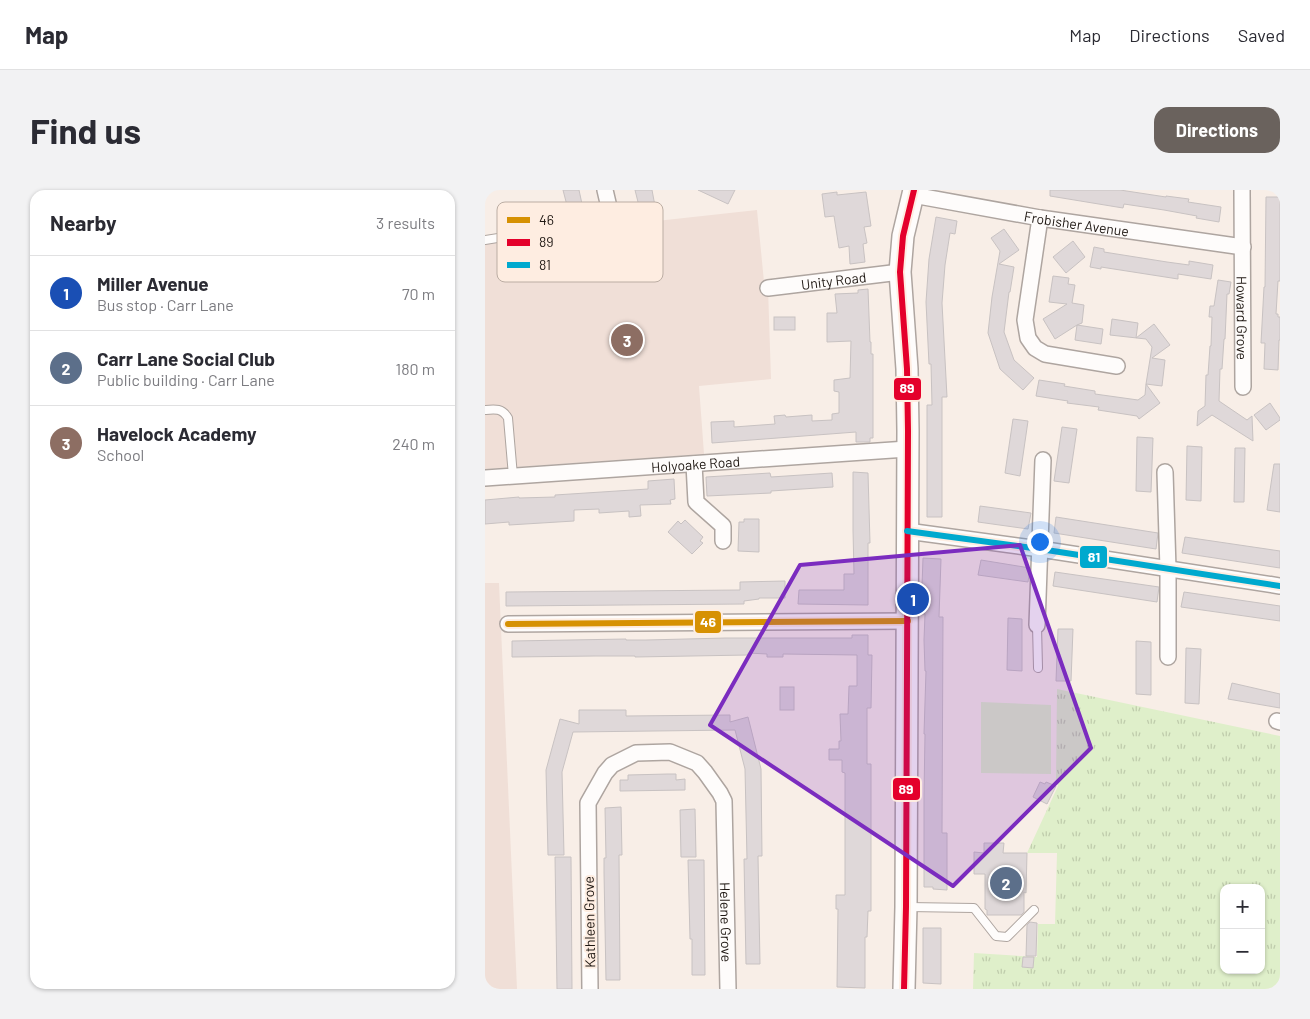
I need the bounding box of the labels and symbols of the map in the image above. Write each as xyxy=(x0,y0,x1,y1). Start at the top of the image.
legend xyxy=(497,202,663,282)
street label: Frobisher Avenue xyxy=(1023,207,1130,239)
text: 46 xyxy=(539,211,554,228)
text: 89 xyxy=(539,233,554,250)
text: 81 xyxy=(539,256,551,273)
street label: Unity Road xyxy=(800,268,867,292)
street label: Howard Grove xyxy=(1234,276,1251,360)
pin: 3 xyxy=(611,321,643,359)
line badge: 89 xyxy=(893,377,922,401)
text: 89 xyxy=(899,379,915,396)
street label: Holyoake Road xyxy=(650,452,741,475)
your location xyxy=(1027,529,1053,555)
line badge: 81 xyxy=(1079,545,1108,569)
text: 81 xyxy=(1088,548,1100,565)
pin: 1 xyxy=(897,580,929,618)
line badge: 46 xyxy=(694,610,722,634)
text: 46 xyxy=(700,613,716,630)
line badge: 89 xyxy=(892,777,921,801)
text: 89 xyxy=(898,780,914,797)
pin: 2 xyxy=(990,864,1022,902)
street label: Kathleen Grove xyxy=(580,876,598,968)
street label: Helene Grove xyxy=(717,882,736,962)

